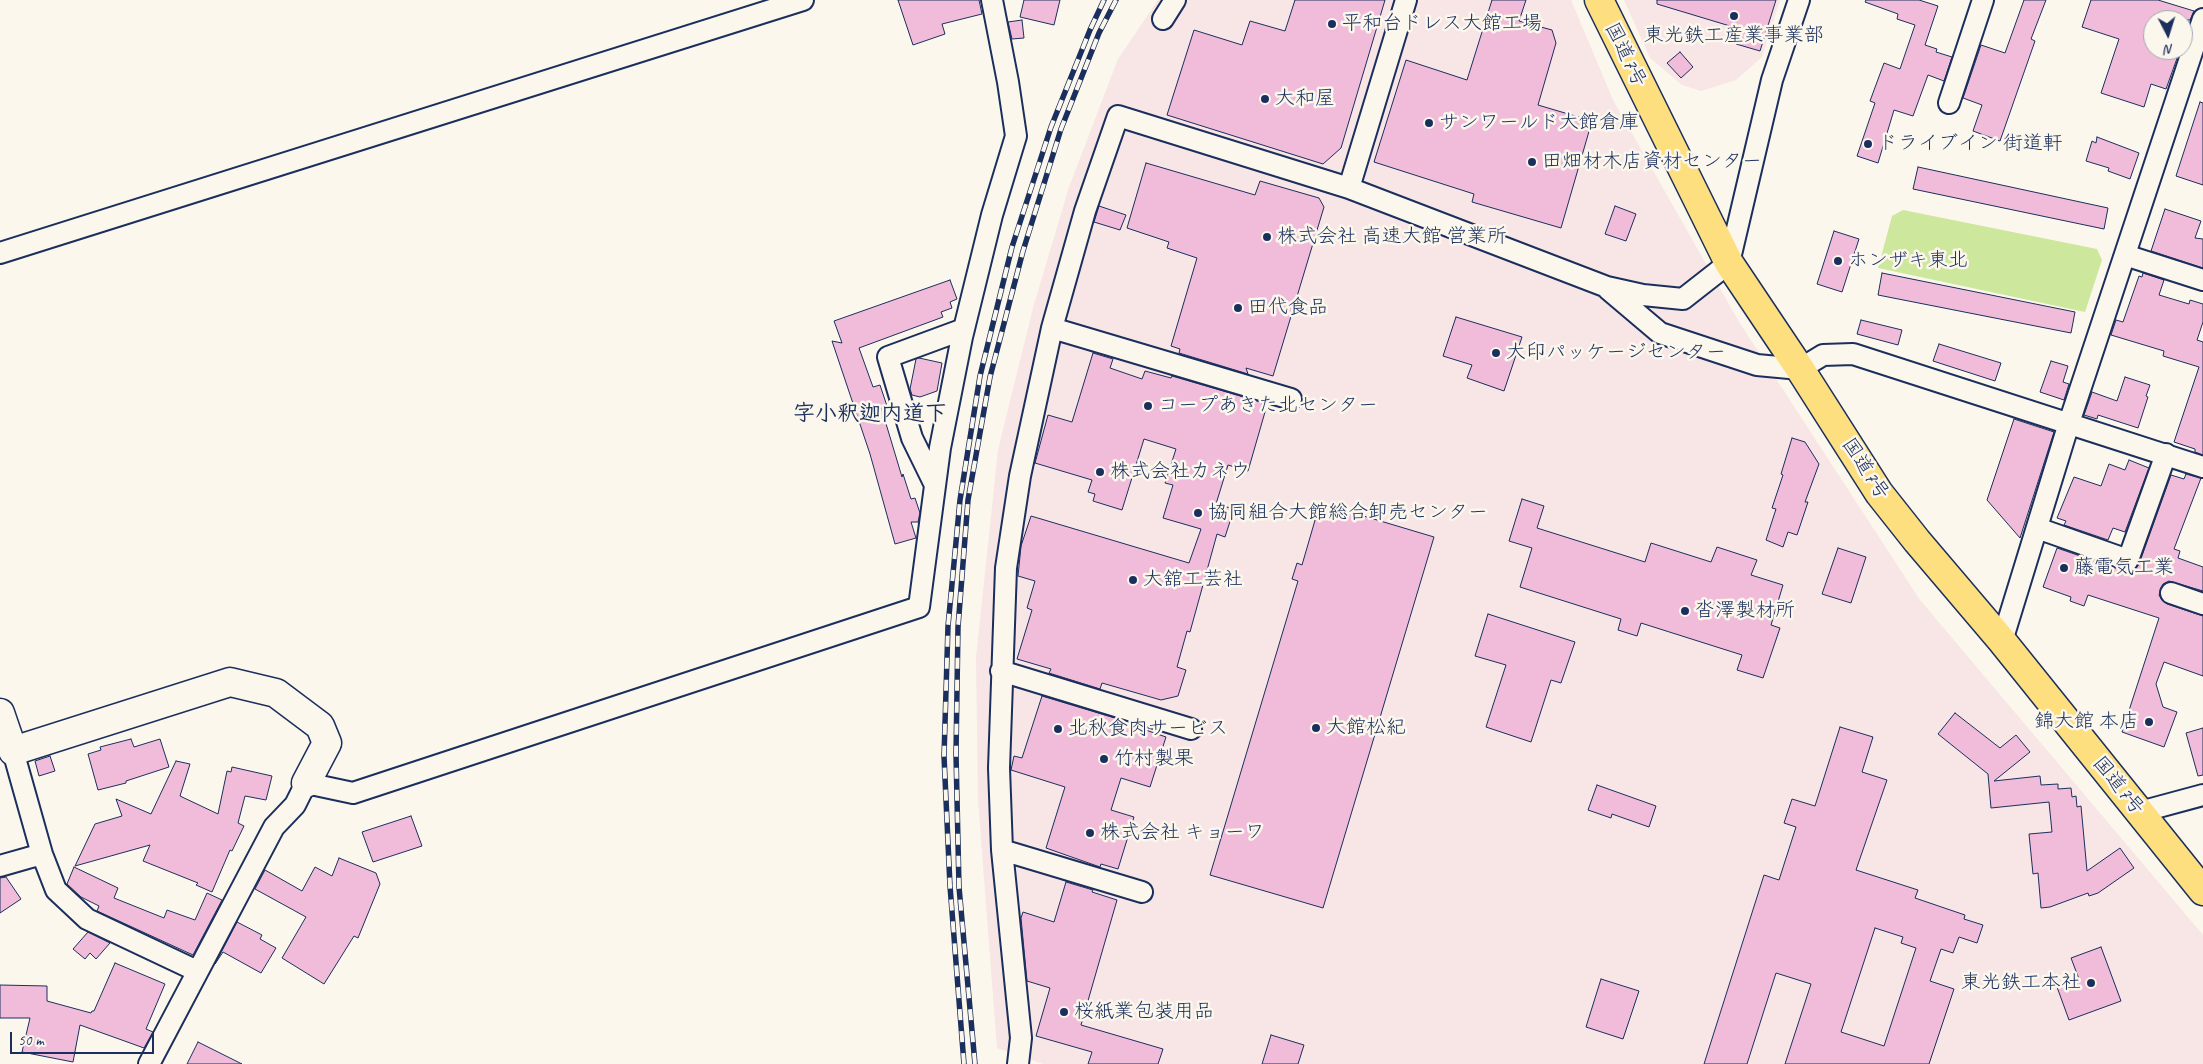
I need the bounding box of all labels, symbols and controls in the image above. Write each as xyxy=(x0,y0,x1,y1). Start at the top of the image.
marker: 東光鉄工産業事業部 xyxy=(1728,10,1740,22)
north arrow xyxy=(2143,10,2193,60)
place label: 平和台ドレス大館工場 xyxy=(1342,12,1542,36)
marker: 平和台ドレス大館工場 xyxy=(1326,18,1338,30)
street label: 国道7号 xyxy=(1599,19,1651,91)
place label: 東光鉄工産業事業部 xyxy=(1644,24,1824,48)
text: N xyxy=(2164,41,2174,58)
place label: 大和屋 xyxy=(1275,87,1335,111)
marker: 大和屋 xyxy=(1259,93,1271,105)
place label: サンワールド大館倉庫 xyxy=(1439,111,1639,135)
marker: サンワールド大館倉庫 xyxy=(1423,117,1435,129)
place label: ドライブイン 街道軒 xyxy=(1878,132,2063,156)
marker: ドライブイン 街道軒 xyxy=(1862,138,1874,150)
place label: 田畑材木店資材センター xyxy=(1542,150,1762,174)
marker: 田畑材木店資材センター xyxy=(1526,156,1538,168)
place label: 株式会社 高速大館 営業所 xyxy=(1277,225,1507,249)
marker: 株式会社 高速大館 営業所 xyxy=(1261,231,1273,243)
place label: ホンザキ東北 xyxy=(1848,249,1968,273)
marker: ホンザキ東北 xyxy=(1832,255,1844,267)
place label: 田代食品 xyxy=(1248,296,1328,320)
marker: 田代食品 xyxy=(1232,302,1244,314)
place label: 大印パッケージセンター xyxy=(1506,341,1726,365)
marker: 大印パッケージセンター xyxy=(1490,347,1502,359)
place label: コープあきた北センター xyxy=(1158,394,1378,418)
marker: コープあきた北センター xyxy=(1142,400,1154,412)
district label: 字小釈迦内道下 xyxy=(793,401,947,427)
street label: 国道7号 xyxy=(1836,434,1894,504)
place label: 株式会社カネウ xyxy=(1110,460,1250,484)
marker: 株式会社カネウ xyxy=(1094,466,1106,478)
place label: 協同組合大館総合卸売センター xyxy=(1208,501,1488,525)
marker: 協同組合大館総合卸売センター xyxy=(1192,507,1204,519)
place label: 藤電気工業 xyxy=(2074,556,2174,580)
marker: 藤電気工業 xyxy=(2058,562,2070,574)
place label: 大舘工芸社 xyxy=(1143,568,1243,592)
marker: 大舘工芸社 xyxy=(1127,574,1139,586)
place label: 沓澤製材所 xyxy=(1695,599,1795,623)
marker: 沓澤製材所 xyxy=(1679,605,1691,617)
place label: 錦大館 本店 xyxy=(2034,710,2139,734)
place label: 大館松紀 xyxy=(1326,716,1406,740)
marker: 錦大館 本店 xyxy=(2143,716,2155,728)
place label: 北秋食肉サービス xyxy=(1068,717,1228,741)
marker: 大館松紀 xyxy=(1310,722,1322,734)
marker: 北秋食肉サービス xyxy=(1052,723,1064,735)
place label: 竹村製果 xyxy=(1114,747,1194,771)
street label: 国道7号 xyxy=(2087,752,2149,820)
marker: 竹村製果 xyxy=(1098,753,1110,765)
place label: 株式会社 キョーワ xyxy=(1100,821,1265,845)
marker: 株式会社 キョーワ xyxy=(1084,827,1096,839)
place label: 東光鉄工本社 xyxy=(1961,971,2081,995)
marker: 東光鉄工本社 xyxy=(2085,977,2097,989)
place label: 桜紙業包装用品 xyxy=(1074,1000,1214,1024)
marker: 桜紙業包装用品 xyxy=(1058,1006,1070,1018)
scale bar xyxy=(12,1022,156,1054)
text: 50 m xyxy=(18,1031,44,1050)

